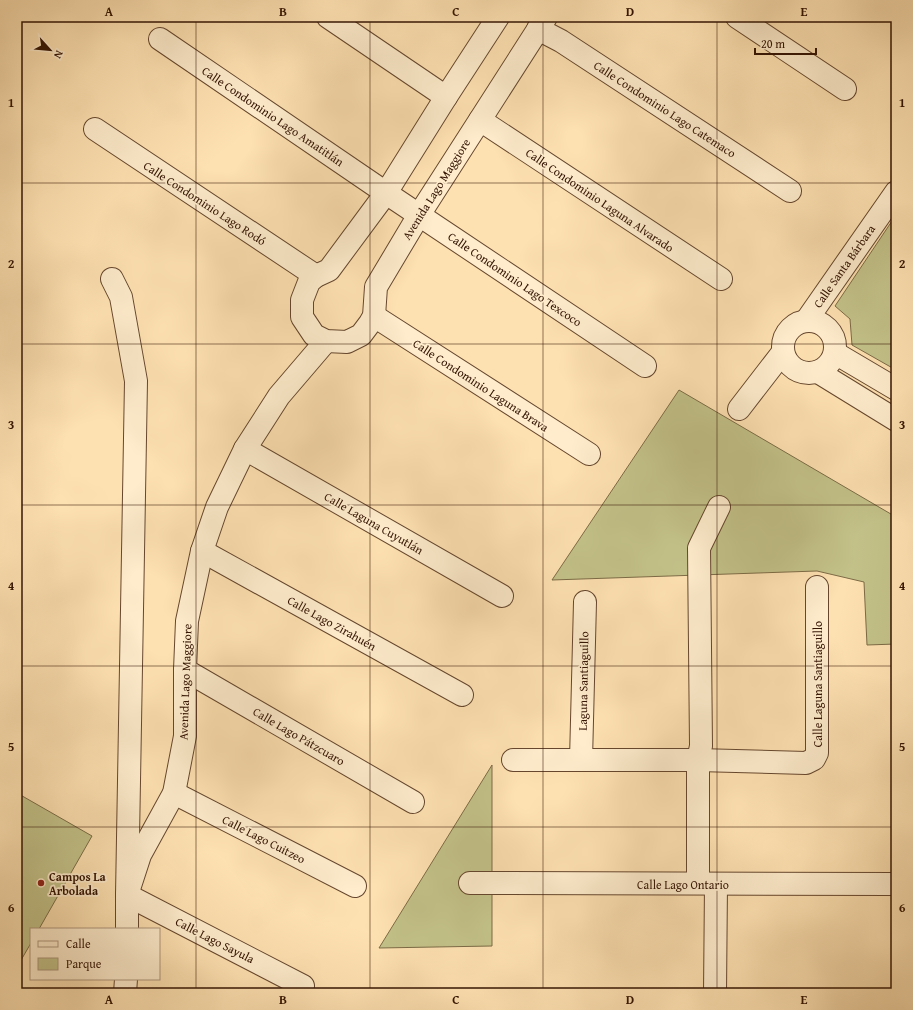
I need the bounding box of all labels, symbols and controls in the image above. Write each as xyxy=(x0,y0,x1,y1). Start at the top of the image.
text: A xyxy=(105,2,114,21)
text: B xyxy=(279,2,287,21)
text: C xyxy=(452,2,460,21)
text: D xyxy=(626,2,634,21)
text: E xyxy=(801,2,808,21)
north arrow xyxy=(30,30,70,70)
scale bar xyxy=(755,30,816,56)
text: 20 m xyxy=(761,35,785,52)
text: N xyxy=(50,48,68,62)
street label: Calle Condominio Lago Catemaco xyxy=(591,57,739,161)
street label: Calle Condominio Lago Amatitlán xyxy=(199,62,348,170)
text: 1 xyxy=(8,93,14,112)
text: 1 xyxy=(899,93,905,112)
street label: Avenida Lago Maggiore xyxy=(398,135,474,243)
street label: Calle Condominio Laguna Alvarado xyxy=(523,144,677,256)
street label: Calle Condominio Lago Rodó xyxy=(140,157,270,249)
street label: Calle Santa Bárbara xyxy=(809,221,879,311)
street label: Calle Condominio Lago Texcoco xyxy=(445,228,585,330)
text: 2 xyxy=(8,254,15,273)
text: 2 xyxy=(899,254,906,273)
street label: Calle Condominio Laguna Brava xyxy=(410,335,552,436)
text: 3 xyxy=(8,415,14,434)
text: 3 xyxy=(899,415,905,434)
street label: Calle Laguna Cuyutlán xyxy=(321,488,427,558)
text: 4 xyxy=(8,576,15,595)
text: 4 xyxy=(899,576,906,595)
street label: Calle Lago Zirahuén xyxy=(284,591,380,655)
street label: Calle Laguna Santiaguillo xyxy=(809,621,826,747)
street label: Avenida Lago Maggiore xyxy=(174,623,196,740)
street label: Laguna Santiaguillo xyxy=(574,631,592,731)
street label: Calle Lago Pátzcuaro xyxy=(250,703,348,769)
text: 5 xyxy=(8,737,15,756)
text: 5 xyxy=(899,737,906,756)
street label: Calle Lago Cuitzeo xyxy=(220,811,308,867)
place label: Campos La Arbolada xyxy=(49,868,106,899)
street label: Calle Lago Ontario xyxy=(637,876,729,893)
marker: Campos La Arbolada xyxy=(36,878,46,888)
text: 6 xyxy=(8,898,15,917)
text: 6 xyxy=(899,898,906,917)
street label: Calle Lago Sayula xyxy=(173,913,258,967)
legend xyxy=(30,928,160,980)
text: Calle xyxy=(66,935,91,952)
text: Parque xyxy=(66,955,102,972)
text: A xyxy=(105,990,114,1009)
text: B xyxy=(279,990,287,1009)
text: C xyxy=(452,990,460,1009)
text: D xyxy=(626,990,634,1009)
text: E xyxy=(801,990,808,1009)

